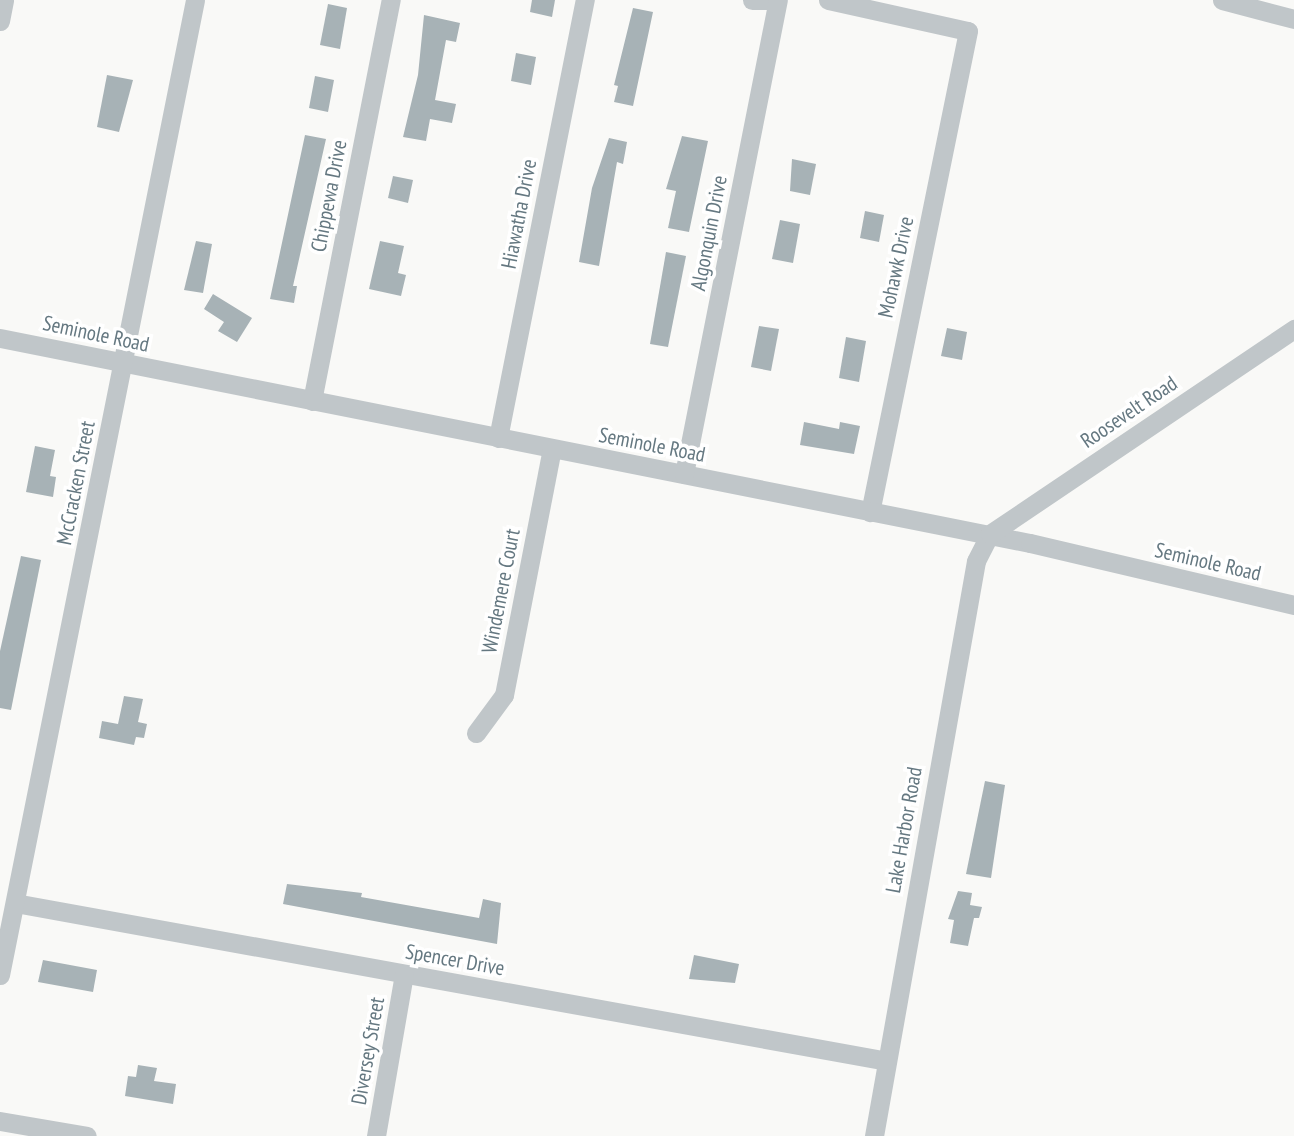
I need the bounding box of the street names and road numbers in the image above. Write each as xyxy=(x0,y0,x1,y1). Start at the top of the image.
street label: Chippewa Drive xyxy=(306,138,352,254)
street label: Hiawatha Drive xyxy=(496,157,542,271)
street label: Algonquin Drive xyxy=(685,173,733,293)
street label: Mohawk Drive xyxy=(873,214,919,320)
street label: Seminole Road xyxy=(41,310,151,358)
street label: Roosevelt Road xyxy=(1076,371,1182,453)
street label: McCracken Street xyxy=(52,419,100,547)
street label: Seminole Road xyxy=(597,422,707,468)
street label: Windemere Court xyxy=(477,527,525,655)
street label: Seminole Road xyxy=(1153,538,1263,586)
street label: Lake Harbor Road xyxy=(881,765,927,895)
street label: Spencer Drive xyxy=(403,939,507,981)
street label: Diversey Street xyxy=(346,995,390,1107)

